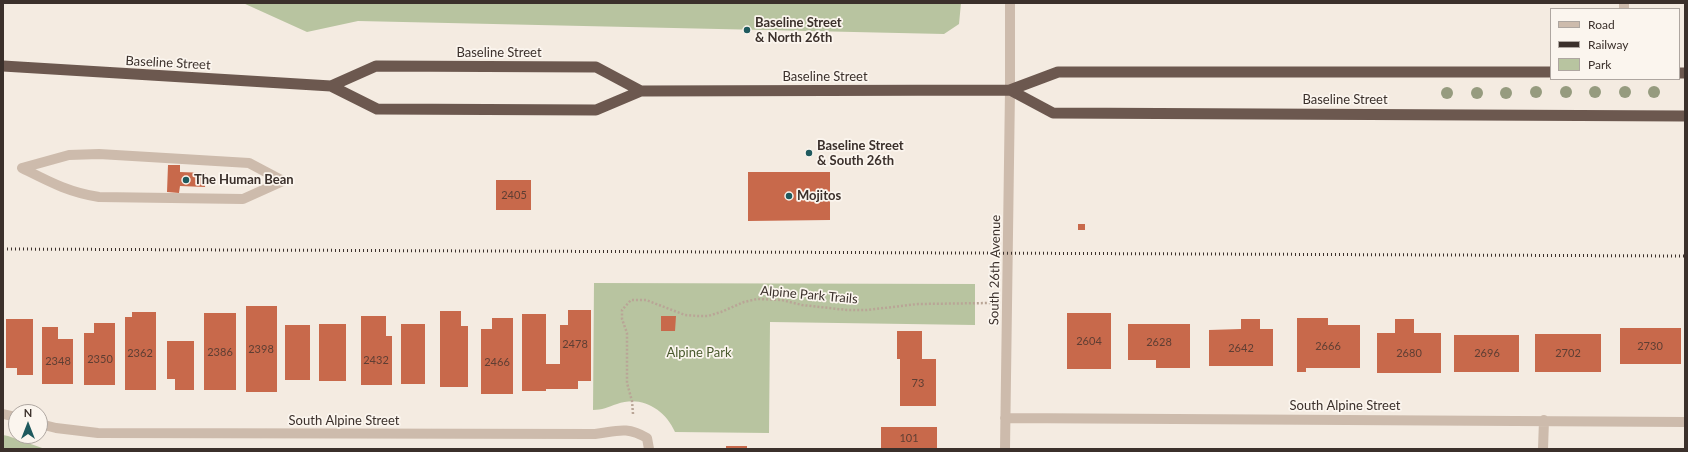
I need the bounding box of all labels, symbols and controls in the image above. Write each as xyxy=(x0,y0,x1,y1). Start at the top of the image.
legend xyxy=(1550,8,1680,80)
place label: Baseline Street & North 26th xyxy=(755,15,842,46)
text: Road xyxy=(1588,17,1615,32)
marker: Baseline Street & North 26th xyxy=(742,25,752,35)
text: Railway xyxy=(1588,37,1628,52)
street label: Baseline Street xyxy=(456,45,542,61)
street label: Baseline Street xyxy=(125,53,211,73)
text: Park xyxy=(1588,57,1611,72)
street label: Baseline Street xyxy=(782,69,868,85)
street label: Baseline Street xyxy=(1302,92,1388,108)
place label: Baseline Street & South 26th xyxy=(817,138,904,169)
marker: Baseline Street & South 26th xyxy=(804,148,814,158)
place label: The Human Bean xyxy=(194,172,294,188)
marker: The Human Bean xyxy=(181,175,191,185)
house number: 2405 xyxy=(501,188,527,202)
place label: Mojitos xyxy=(797,188,841,204)
marker: Mojitos xyxy=(784,191,794,201)
street label: South 26th Avenue xyxy=(986,215,1004,325)
street label: Alpine Park Trails xyxy=(760,283,858,307)
house number: 2604 xyxy=(1076,334,1102,348)
house number: 2628 xyxy=(1146,335,1172,349)
house number: 2478 xyxy=(562,337,588,351)
house number: 2666 xyxy=(1315,339,1341,353)
house number: 2730 xyxy=(1637,339,1663,353)
house number: 2642 xyxy=(1228,341,1254,355)
house number: 2398 xyxy=(248,342,274,356)
house number: 2386 xyxy=(207,345,233,359)
park label: Alpine Park xyxy=(666,345,732,361)
house number: 2362 xyxy=(127,346,153,360)
house number: 2680 xyxy=(1396,346,1422,360)
house number: 2696 xyxy=(1474,346,1500,360)
house number: 2702 xyxy=(1555,346,1581,360)
house number: 2350 xyxy=(87,352,113,366)
house number: 2432 xyxy=(363,353,389,367)
house number: 2348 xyxy=(45,354,71,368)
house number: 2466 xyxy=(484,355,510,369)
house number: 73 xyxy=(912,376,924,390)
street label: South Alpine Street xyxy=(1290,398,1400,414)
north arrow xyxy=(8,404,48,444)
text: N xyxy=(24,406,32,419)
street label: South Alpine Street xyxy=(289,413,399,429)
house number: 101 xyxy=(899,431,919,445)

